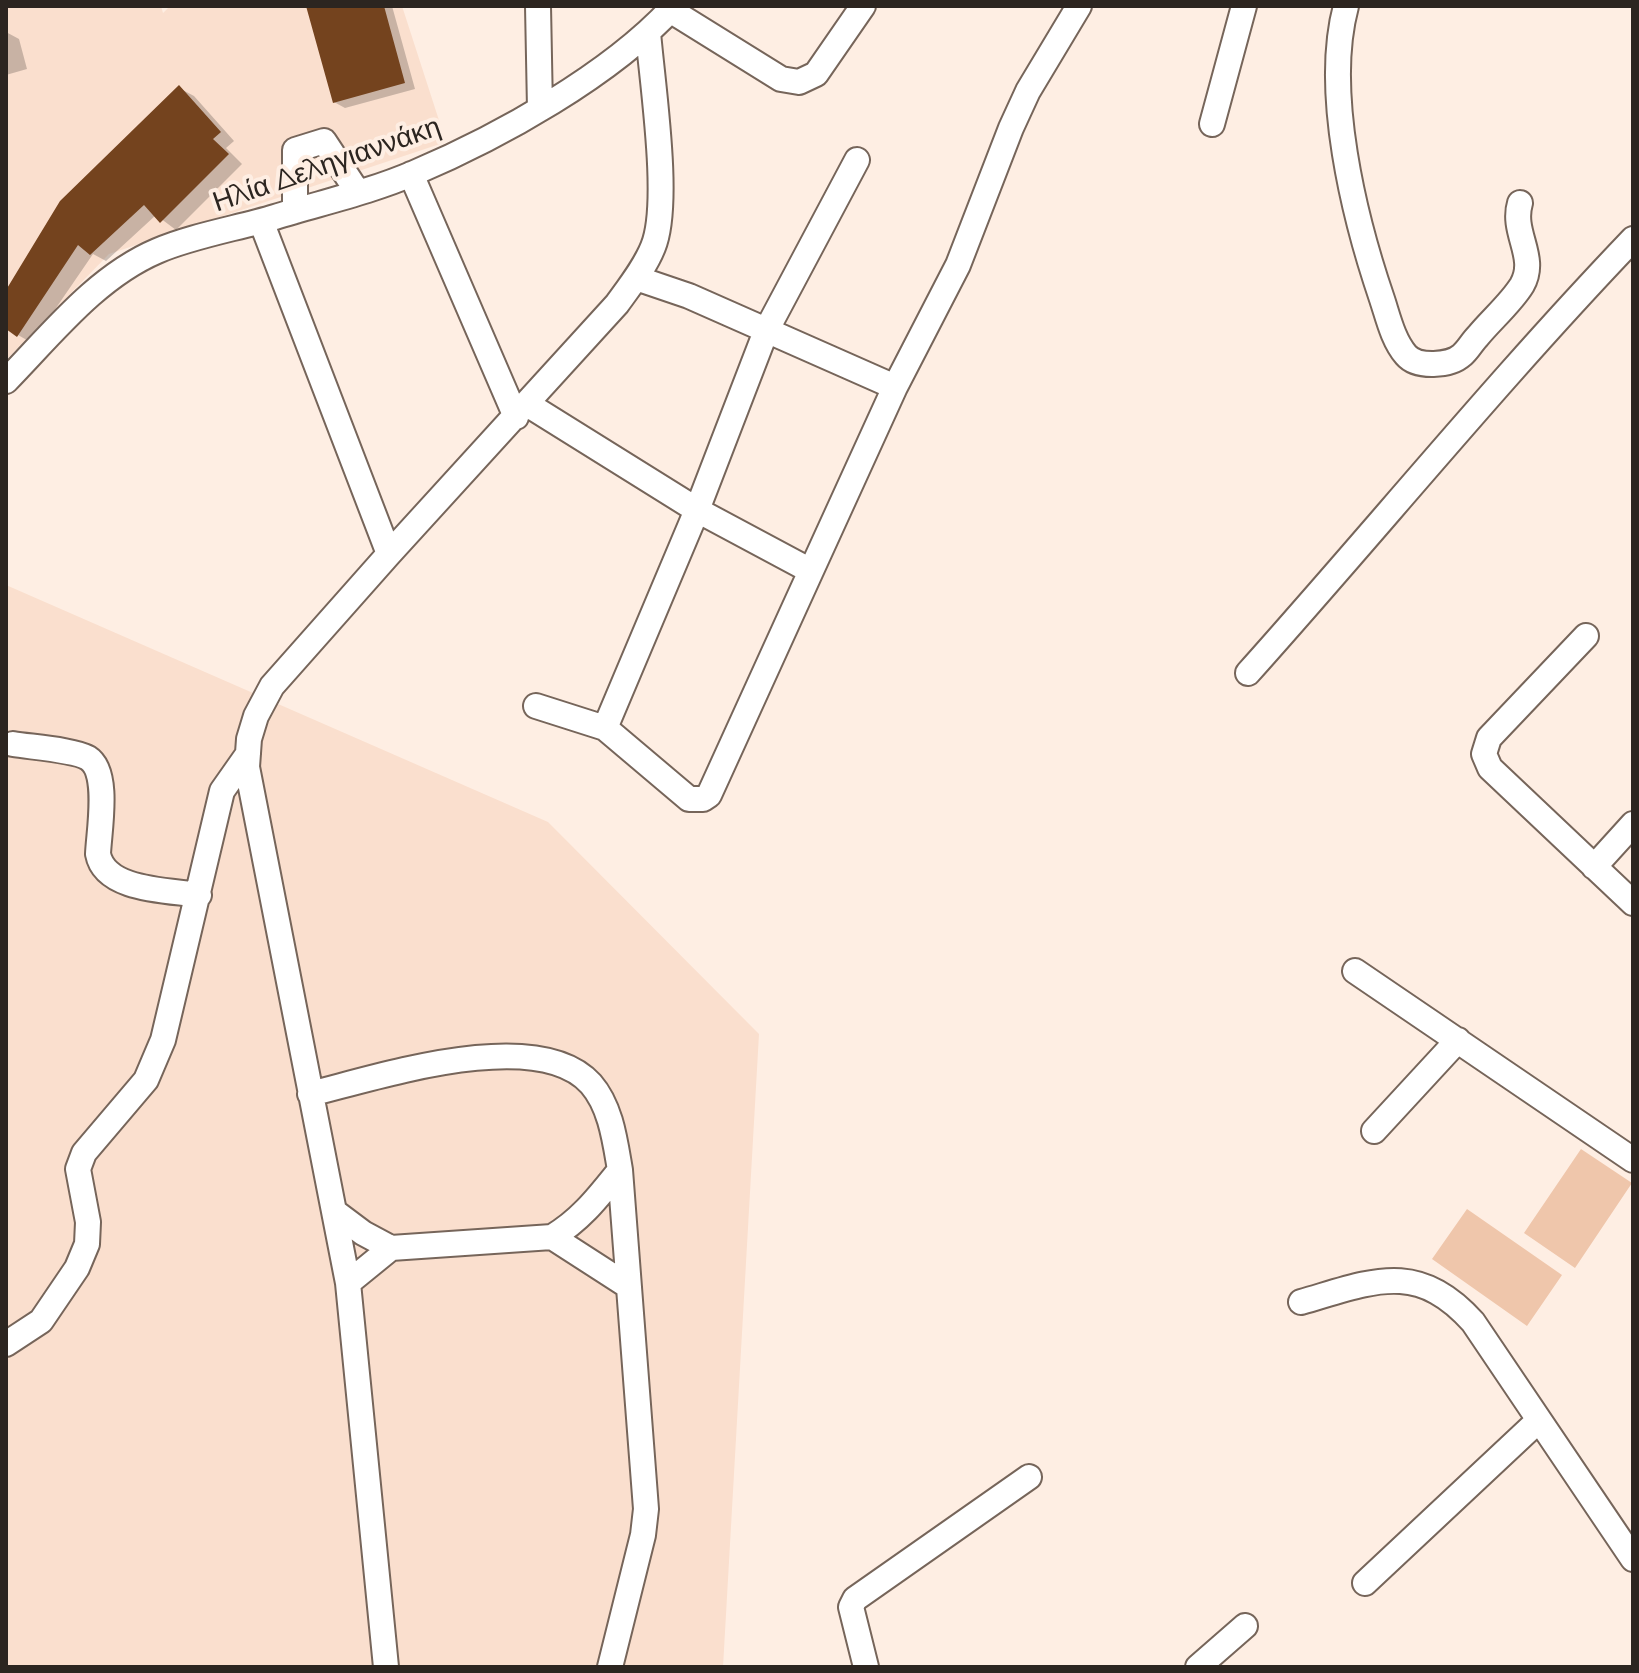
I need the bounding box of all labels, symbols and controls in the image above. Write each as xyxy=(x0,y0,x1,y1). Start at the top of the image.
street label: Ηλία Δεληγιαννάκη xyxy=(209,110,445,220)

